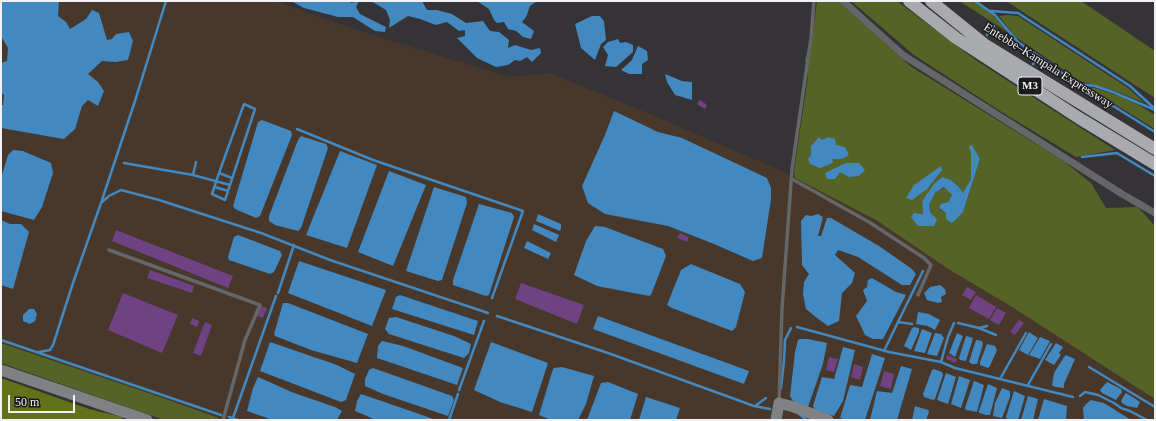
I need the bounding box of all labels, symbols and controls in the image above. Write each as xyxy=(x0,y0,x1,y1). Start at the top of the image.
street label: Entebbe–Kampala Expressway xyxy=(981,20,1115,112)
road number: M3 xyxy=(1018,77,1042,95)
scale bar xyxy=(10,387,77,413)
text: 50 m xyxy=(15,395,39,409)

